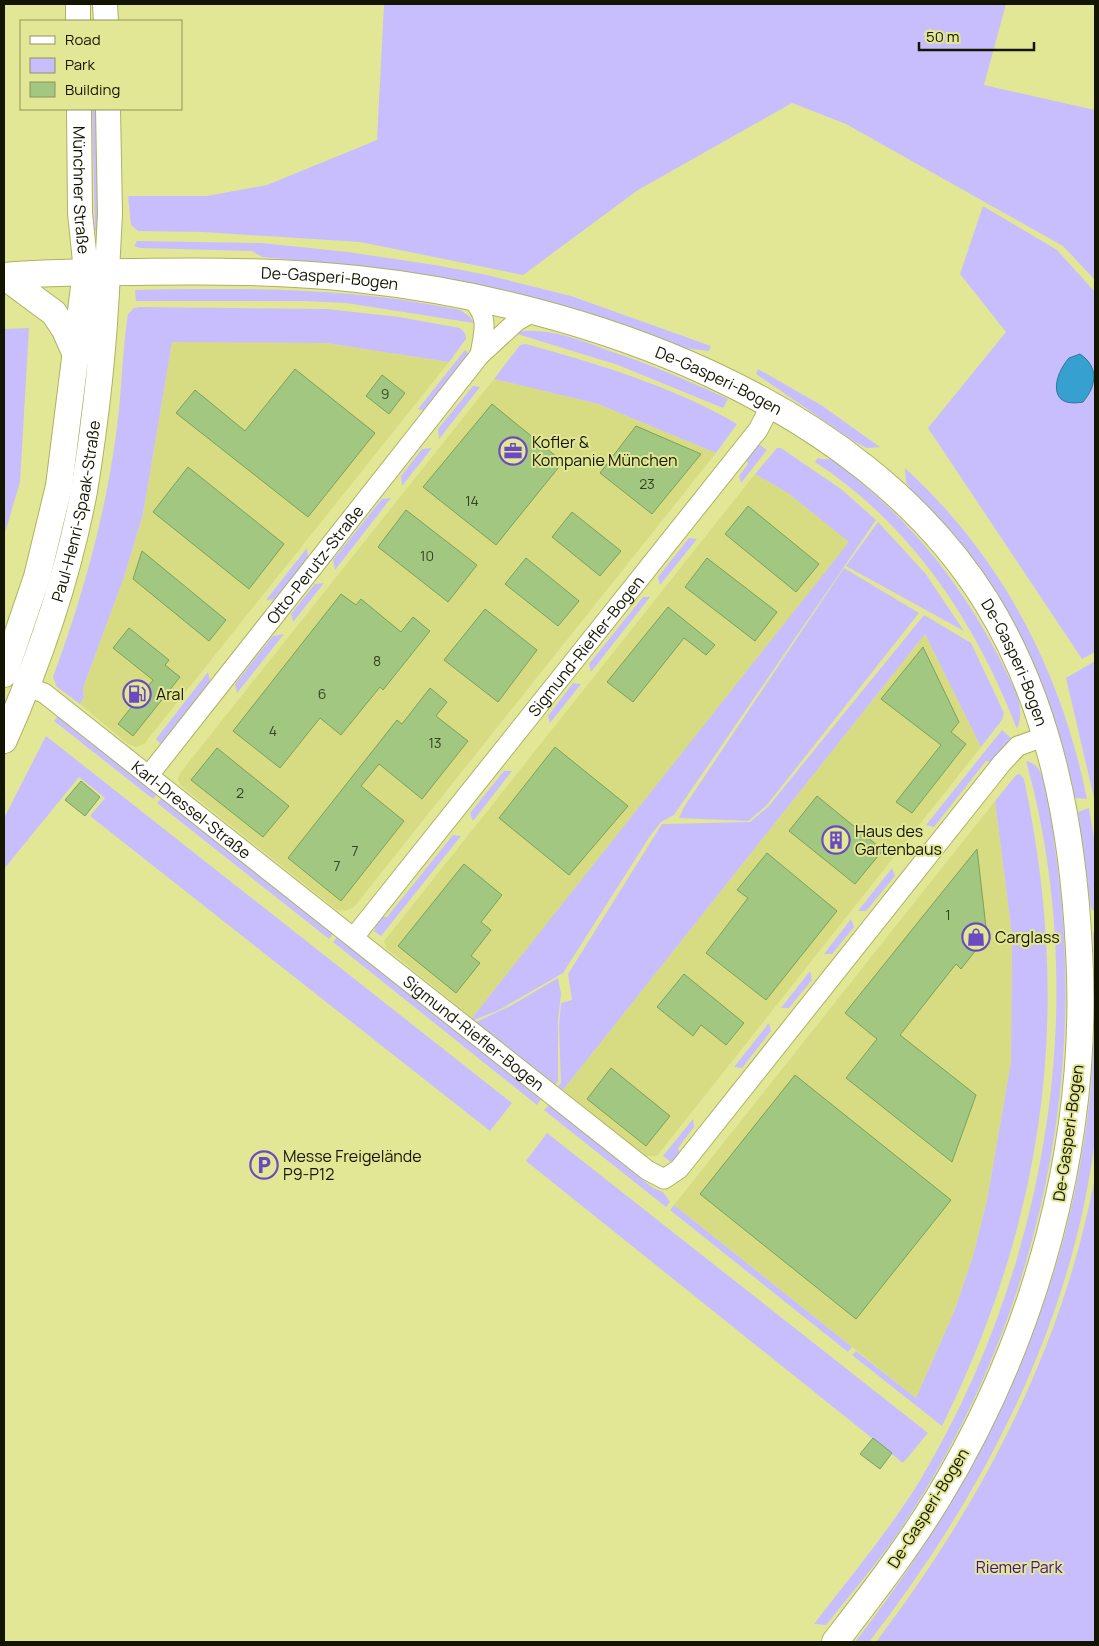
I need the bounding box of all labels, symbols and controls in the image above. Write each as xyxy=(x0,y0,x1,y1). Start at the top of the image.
legend xyxy=(20,20,182,110)
scale bar xyxy=(919,20,1034,52)
text: 50 m xyxy=(926,26,960,47)
text: Road xyxy=(65,29,101,50)
text: Park xyxy=(65,54,95,75)
text: Building xyxy=(65,79,120,100)
street label: Münchner Straße xyxy=(68,126,95,255)
street label: De-Gasperi-Bogen xyxy=(261,262,400,295)
street label: De-Gasperi-Bogen xyxy=(652,341,786,420)
house number: 9 xyxy=(381,384,389,403)
street label: Paul-Henri-Spaak-Straße xyxy=(46,419,105,604)
place label: Kofler & Kompanie München xyxy=(532,431,677,471)
office icon: Kofler & Kompanie München xyxy=(498,436,528,466)
house number: 23 xyxy=(639,474,655,493)
house number: 14 xyxy=(465,491,479,510)
street label: Otto-Perutz-Straße xyxy=(261,501,368,628)
house number: 10 xyxy=(420,546,434,565)
street label: Sigmund-Riefler-Bogen xyxy=(523,571,649,721)
street label: De-Gasperi-Bogen xyxy=(976,595,1053,729)
house number: 8 xyxy=(373,651,381,670)
fuel station icon: Aral xyxy=(122,679,152,709)
place label: Aral xyxy=(156,683,184,705)
house number: 6 xyxy=(318,684,326,703)
house number: 4 xyxy=(269,721,277,740)
house number: 13 xyxy=(428,733,442,752)
street label: Karl-Dressel-Straße xyxy=(127,756,256,864)
house number: 2 xyxy=(236,783,244,802)
place label: Haus des Gartenbaus xyxy=(855,820,942,860)
building icon: Haus des Gartenbaus xyxy=(821,825,851,855)
house number: 7 xyxy=(351,841,359,860)
house number: 7 xyxy=(333,856,341,875)
house number: 1 xyxy=(945,905,951,924)
shop icon: Carglass xyxy=(961,922,991,952)
place label: Carglass xyxy=(995,926,1060,948)
street label: Sigmund-Riefler-Bogen xyxy=(399,970,549,1096)
street label: De-Gasperi-Bogen xyxy=(1048,1063,1088,1203)
place label: Messe Freigelände P9-P12 xyxy=(283,1145,422,1185)
parking icon: Messe Freigelände P9-P12 xyxy=(249,1150,279,1180)
street label: De-Gasperi-Bogen xyxy=(882,1444,974,1572)
park label: Riemer Park xyxy=(976,1556,1063,1578)

